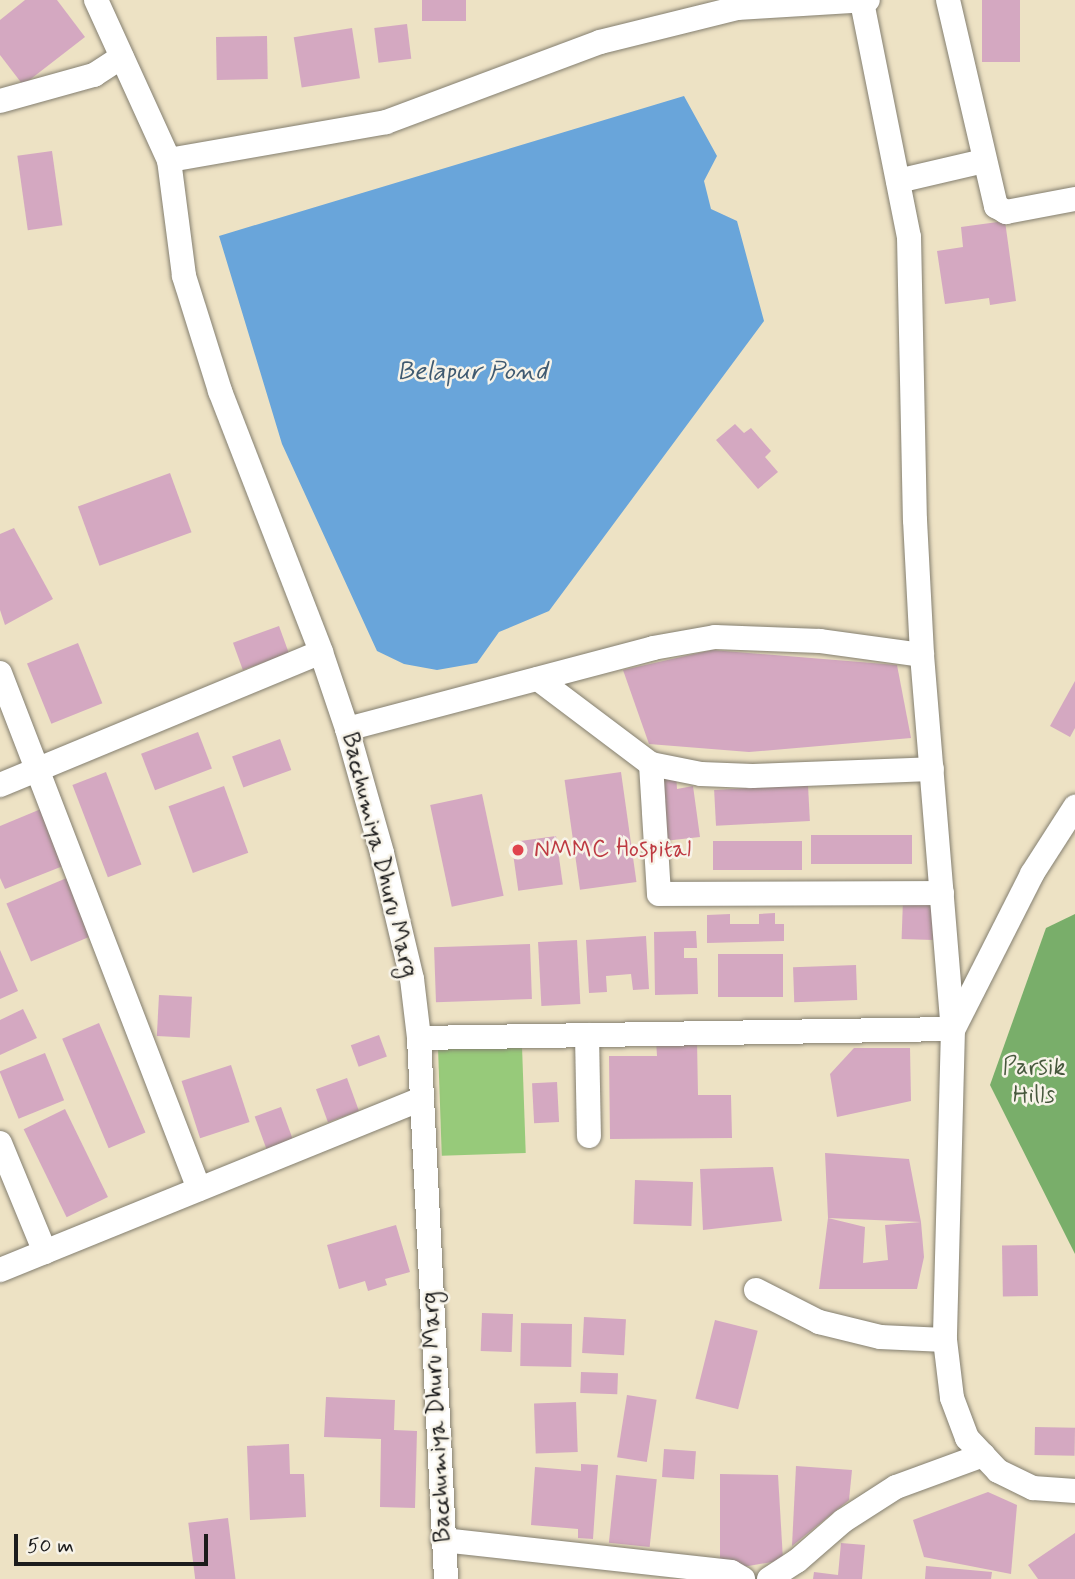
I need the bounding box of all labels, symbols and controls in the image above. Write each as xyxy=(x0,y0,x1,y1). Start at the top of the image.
water label: Belapur Pond xyxy=(400,357,544,389)
street label: Bacchumiya Dhuru Marg xyxy=(335,731,423,979)
place label: NMMC Hospital xyxy=(534,836,701,864)
marker: NMMC Hospital xyxy=(508,840,528,860)
park label: Parsik Hills xyxy=(1003,1054,1065,1110)
street label: Bacchumiya Dhuru Marg xyxy=(416,1292,458,1542)
scale bar xyxy=(18,1520,212,1564)
text: 50 m xyxy=(27,1532,74,1560)

